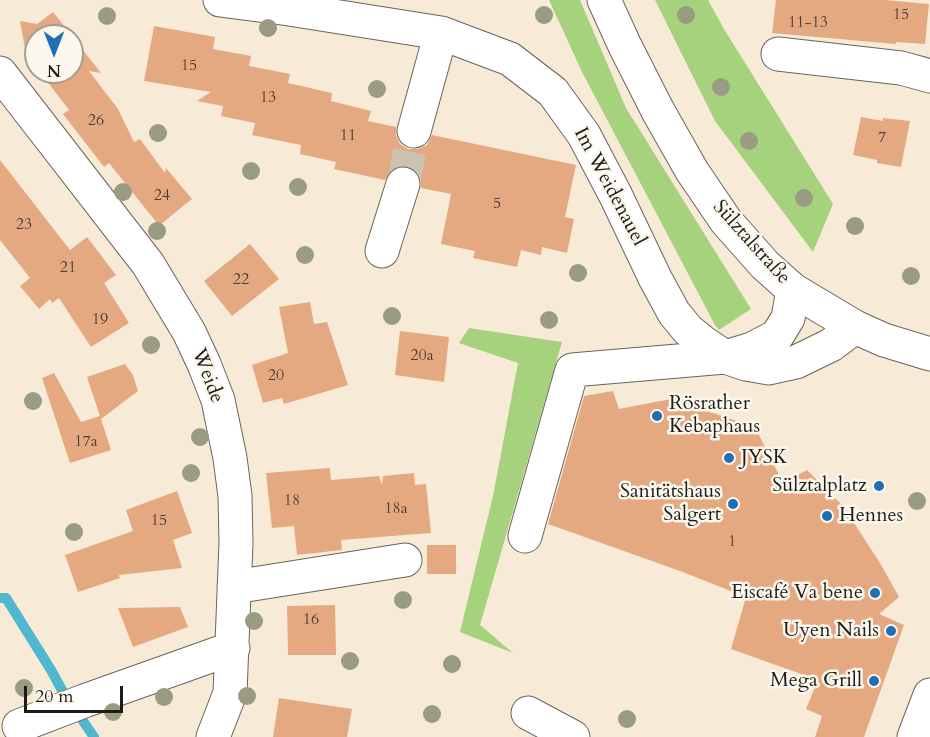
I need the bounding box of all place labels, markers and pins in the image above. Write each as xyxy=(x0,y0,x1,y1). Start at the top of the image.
place label: Rösrather Kebaphaus xyxy=(669,392,760,439)
marker: Rösrather Kebaphaus xyxy=(650,409,664,423)
place label: JYSK xyxy=(741,446,788,470)
marker: JYSK xyxy=(722,451,736,465)
place label: Sülztalplatz xyxy=(772,474,867,498)
marker: Sülztalplatz xyxy=(872,479,886,493)
place label: Sanitätshaus Salgert xyxy=(620,480,721,527)
marker: Sanitätshaus Salgert xyxy=(726,497,740,511)
place label: Hennes xyxy=(839,504,903,528)
marker: Hennes xyxy=(820,509,834,523)
place label: Eiscafé Va bene xyxy=(731,581,863,605)
marker: Eiscafé Va bene xyxy=(868,586,882,600)
place label: Uyen Nails xyxy=(783,619,879,643)
marker: Uyen Nails xyxy=(884,624,898,638)
place label: Mega Grill xyxy=(770,669,862,693)
marker: Mega Grill xyxy=(867,674,881,688)

